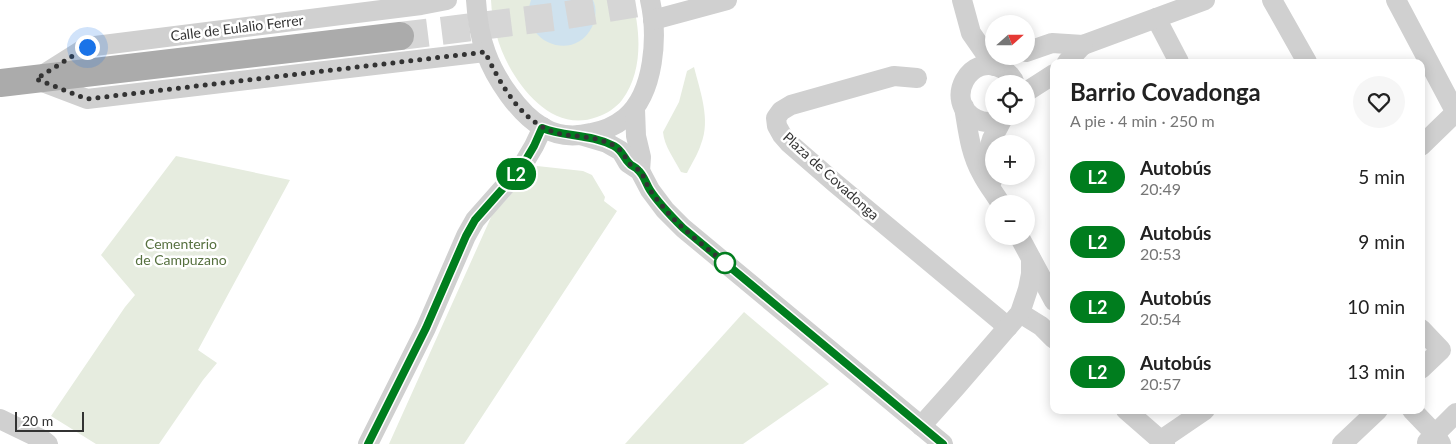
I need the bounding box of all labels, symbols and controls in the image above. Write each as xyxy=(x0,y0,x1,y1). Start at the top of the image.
street label: Calle de Eulalio Ferrer xyxy=(169,11,304,44)
north arrow xyxy=(985,15,1035,65)
map controls xyxy=(985,15,1035,245)
your location xyxy=(75,35,100,60)
button: locate xyxy=(985,75,1035,125)
button: heart xyxy=(1353,76,1405,128)
text: Barrio Covadonga xyxy=(1070,77,1261,106)
text: A pie · 4 min · 250 m xyxy=(1070,111,1215,130)
street label: Plaza de Covadonga xyxy=(780,128,883,223)
button: + xyxy=(985,135,1035,185)
text: Autobús xyxy=(1140,156,1211,179)
line badge: L2 xyxy=(494,158,538,190)
text: L2 xyxy=(506,163,526,185)
text: 5 min xyxy=(1358,165,1405,188)
text: L2 xyxy=(1088,166,1107,188)
text: 20:49 xyxy=(1140,179,1181,198)
button: − xyxy=(985,195,1035,245)
text: Autobús xyxy=(1140,221,1211,244)
text: 9 min xyxy=(1358,230,1405,253)
text: L2 xyxy=(1088,231,1107,253)
park label: Cementerio de Campuzano xyxy=(135,235,227,268)
text: 20:53 xyxy=(1140,244,1181,263)
unlabelled marker xyxy=(714,252,736,274)
text: Autobús xyxy=(1140,286,1211,309)
text: 10 min xyxy=(1347,295,1405,318)
text: L2 xyxy=(1088,296,1107,318)
text: 20:54 xyxy=(1140,309,1181,328)
text: Autobús xyxy=(1140,351,1211,374)
text: 13 min xyxy=(1347,360,1405,383)
text: L2 xyxy=(1088,361,1107,383)
text: 20:57 xyxy=(1140,374,1181,393)
scale bar xyxy=(15,409,84,432)
text: 20 m xyxy=(22,412,53,429)

